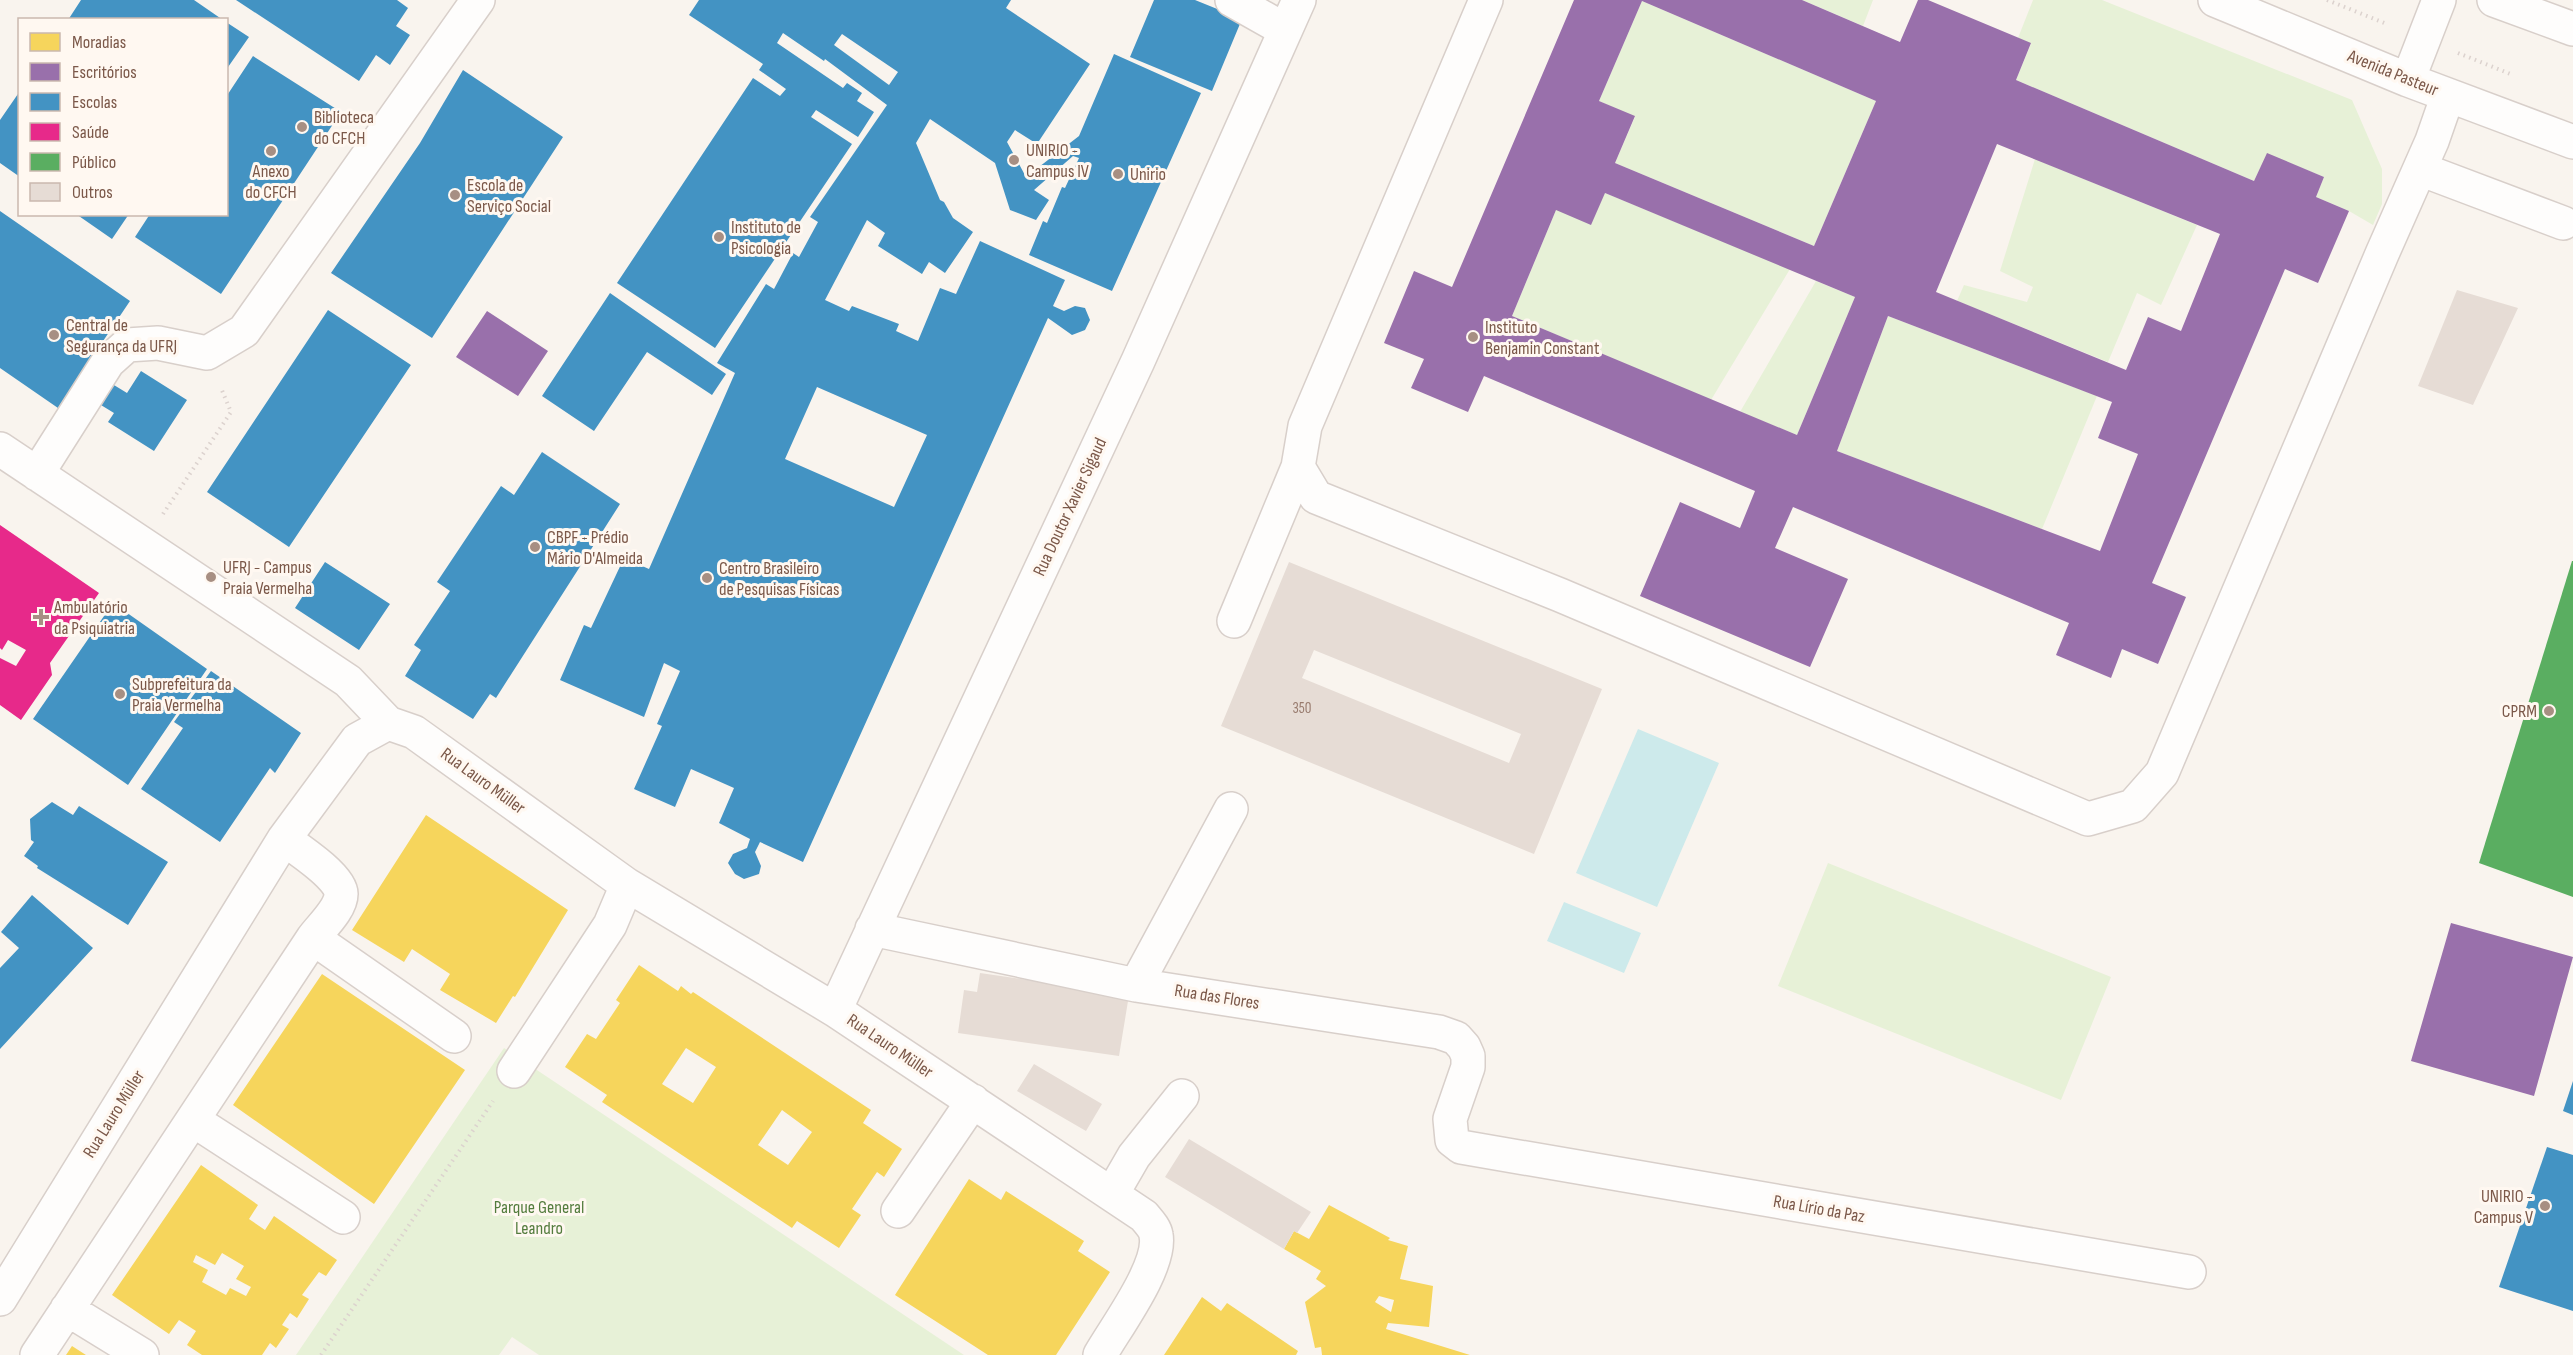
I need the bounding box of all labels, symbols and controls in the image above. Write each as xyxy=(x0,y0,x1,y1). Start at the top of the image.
legend xyxy=(18,18,228,216)
text: Moradias xyxy=(72,32,126,53)
street label: Avenida Pasteur xyxy=(2344,45,2441,101)
text: Escritórios xyxy=(72,62,137,83)
text: Escolas xyxy=(72,92,117,113)
place label: Biblioteca do CFCH xyxy=(314,107,374,149)
marker: Biblioteca do CFCH xyxy=(295,120,309,134)
text: Saúde xyxy=(72,122,109,143)
place label: UNIRIO - Campus IV xyxy=(1026,140,1089,182)
marker: Anexo do CFCH xyxy=(264,144,278,158)
text: Público xyxy=(72,152,116,173)
marker: UNIRIO - Campus IV xyxy=(1007,153,1021,167)
place label: Anexo do CFCH xyxy=(245,161,297,203)
place label: Unirio xyxy=(1130,164,1166,185)
marker: Unirio xyxy=(1111,167,1125,181)
place label: Escola de Serviço Social xyxy=(467,175,551,217)
text: Outros xyxy=(72,182,113,203)
marker: Escola de Serviço Social xyxy=(448,188,462,202)
place label: Instituto de Psicologia xyxy=(731,217,801,259)
marker: Instituto de Psicologia xyxy=(712,230,726,244)
place label: Central de Segurança da UFRJ xyxy=(66,315,177,357)
place label: Instituto Benjamin Constant xyxy=(1485,317,1600,359)
marker: Central de Segurança da UFRJ xyxy=(47,328,61,342)
marker: Instituto Benjamin Constant xyxy=(1466,330,1480,344)
street label: Rua Doutor Xavier Sigaud xyxy=(1029,435,1111,579)
place label: CBPF - Prédio Mário D'Almeida xyxy=(547,527,643,569)
marker: CBPF - Prédio Mário D'Almeida xyxy=(528,540,542,554)
place label: UFRJ - Campus Praia Vermelha xyxy=(223,557,312,599)
place label: Centro Brasileiro de Pesquisas Físicas xyxy=(719,558,840,600)
marker: UFRJ - Campus Praia Vermelha xyxy=(204,570,218,584)
marker: Centro Brasileiro de Pesquisas Físicas xyxy=(700,571,714,585)
place label: Ambulatório da Psiquiatria xyxy=(53,597,135,639)
marker: Ambulatório da Psiquiatria xyxy=(32,608,50,626)
place label: Subprefeitura da Praia Vermelha xyxy=(132,674,232,716)
marker: Subprefeitura da Praia Vermelha xyxy=(113,687,127,701)
house number: 350 xyxy=(1293,699,1312,718)
place label: CPRM xyxy=(2502,701,2537,722)
marker: CPRM xyxy=(2542,704,2556,718)
street label: Rua Lauro Müller xyxy=(437,743,529,819)
street label: Rua das Flores xyxy=(1173,980,1261,1014)
street label: Rua Lauro Müller xyxy=(843,1010,937,1082)
street label: Rua Lauro Müller xyxy=(79,1066,149,1162)
place label: UNIRIO - Campus V xyxy=(2474,1186,2533,1228)
street label: Rua Lírio da Paz xyxy=(1772,1191,1867,1227)
park label: Parque General Leandro xyxy=(494,1197,584,1239)
marker: UNIRIO - Campus V xyxy=(2538,1199,2552,1213)

